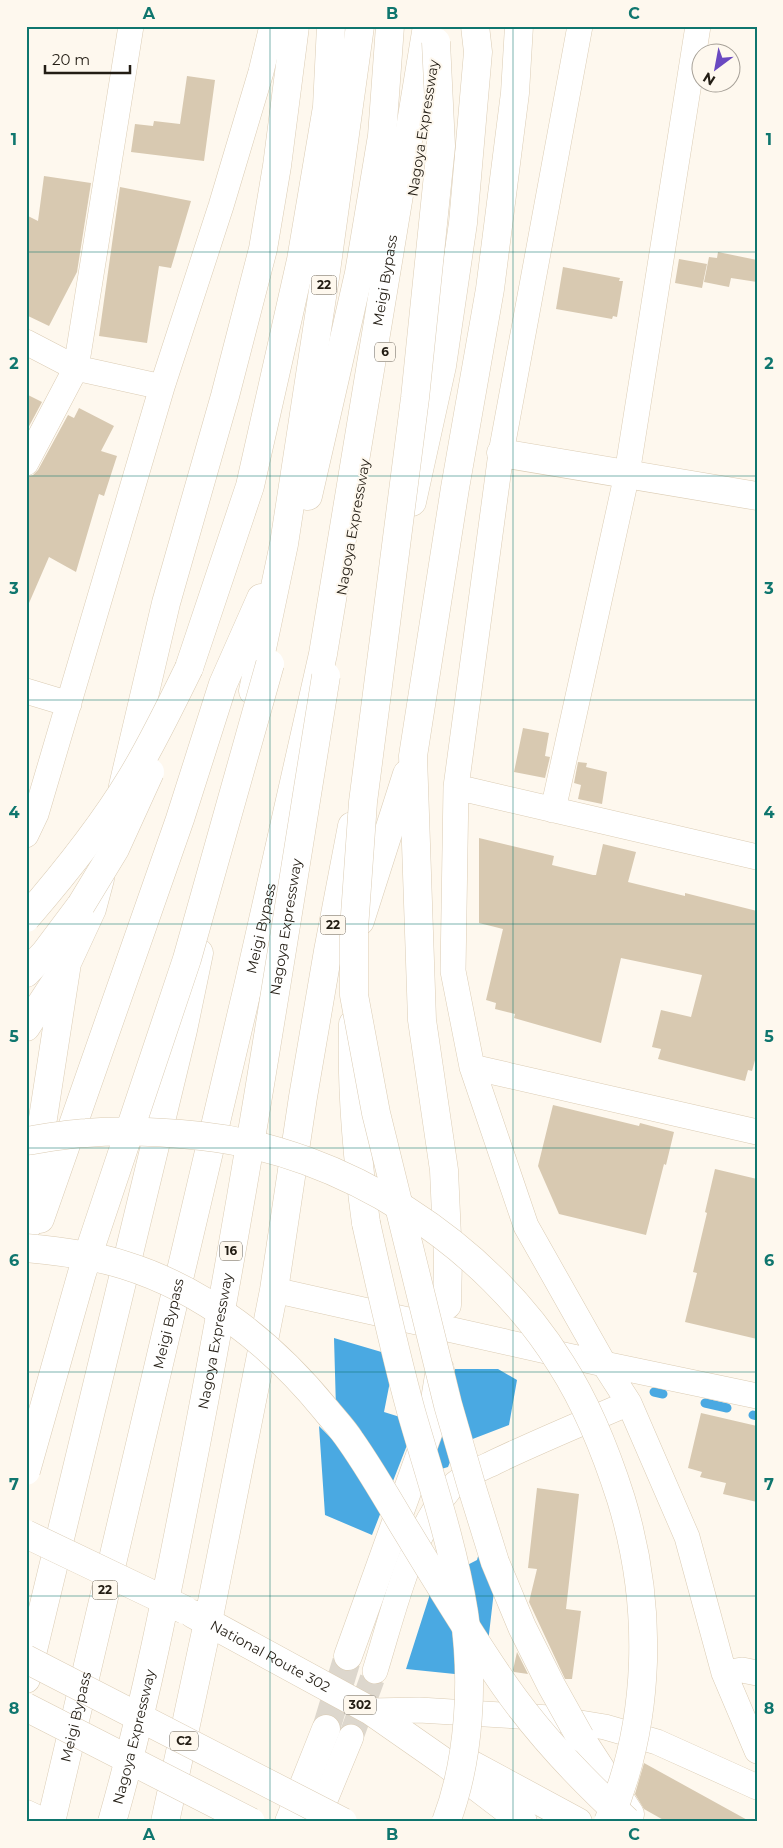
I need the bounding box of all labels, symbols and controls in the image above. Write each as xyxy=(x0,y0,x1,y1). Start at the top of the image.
text: A xyxy=(142,4,156,23)
text: B xyxy=(386,4,398,23)
text: C xyxy=(628,4,640,23)
scale bar xyxy=(45,42,130,74)
north arrow xyxy=(690,42,740,92)
text: 20 m xyxy=(52,50,90,69)
street label: Nagoya Expressway xyxy=(403,58,443,198)
text: N xyxy=(700,68,719,90)
text: 1 xyxy=(11,130,17,149)
text: 1 xyxy=(766,130,772,149)
street label: Meigi Bypass xyxy=(368,233,401,327)
road number: 22 xyxy=(312,276,336,294)
road number: 6 xyxy=(375,342,395,362)
text: 2 xyxy=(9,354,19,373)
text: 2 xyxy=(764,354,774,373)
street label: Nagoya Expressway xyxy=(332,457,374,597)
text: 3 xyxy=(8,579,19,598)
text: 3 xyxy=(763,579,774,598)
text: 4 xyxy=(8,803,20,822)
text: 4 xyxy=(763,803,775,822)
street label: Nagoya Expressway xyxy=(266,857,306,997)
street label: Meigi Bypass xyxy=(242,881,280,975)
road number: 22 xyxy=(320,916,346,934)
text: 5 xyxy=(9,1027,19,1046)
text: 5 xyxy=(764,1027,774,1046)
road number: 16 xyxy=(220,1242,242,1260)
text: 6 xyxy=(9,1251,19,1270)
text: 6 xyxy=(764,1251,774,1270)
street label: Nagoya Expressway xyxy=(194,1271,237,1411)
street label: Meigi Bypass xyxy=(149,1277,188,1371)
text: 7 xyxy=(9,1475,19,1494)
text: 7 xyxy=(764,1475,774,1494)
road number: 22 xyxy=(92,1580,118,1600)
street label: National Route 302 xyxy=(207,1616,334,1696)
street label: Nagoya Expressway xyxy=(108,1667,159,1806)
street label: Meigi Bypass xyxy=(56,1670,95,1764)
road number: 302 xyxy=(344,1696,376,1714)
text: 8 xyxy=(9,1699,19,1718)
text: 8 xyxy=(764,1699,774,1718)
road number: C2 xyxy=(170,1732,198,1750)
text: A xyxy=(142,1825,156,1844)
text: B xyxy=(386,1825,398,1844)
text: C xyxy=(628,1825,640,1844)

